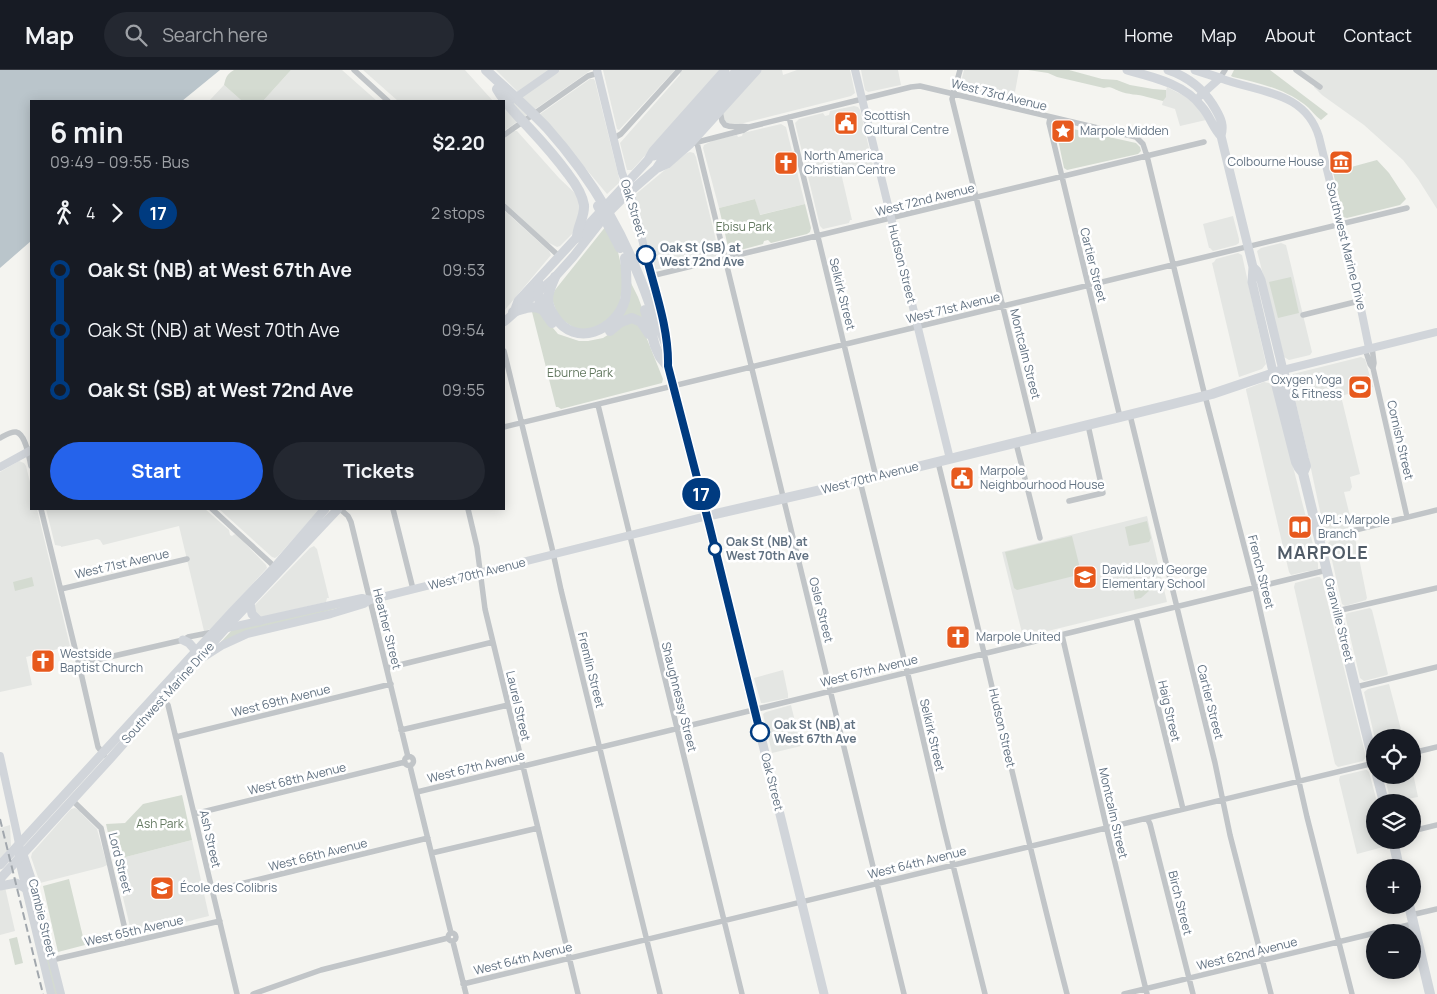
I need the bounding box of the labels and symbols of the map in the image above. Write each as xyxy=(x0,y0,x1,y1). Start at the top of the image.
street label: West 73rd Avenue xyxy=(949,74,1049,115)
place label: Scottish Cultural Centre xyxy=(864,107,949,138)
public building icon: Scottish Cultural Centre xyxy=(833,110,859,136)
place icon: Marpole Midden xyxy=(1050,118,1076,144)
place label: Marpole Midden xyxy=(1080,122,1169,139)
place label: North America Christian Centre xyxy=(804,147,896,178)
museum icon: Colbourne House xyxy=(1328,149,1354,175)
church icon: North America Christian Centre xyxy=(773,150,799,176)
place label: Colbourne House xyxy=(1228,153,1324,170)
street label: Oak Street xyxy=(617,177,650,239)
street label: West 72nd Avenue xyxy=(874,179,976,220)
street label: Southwest Marine Drive xyxy=(1322,180,1371,312)
park label: Ebisu Park xyxy=(716,218,773,235)
street label: Hudson Street xyxy=(884,223,921,305)
street label: Cartier Street xyxy=(1076,226,1111,304)
place label: Oak St (SB) at West 72nd Ave xyxy=(660,239,744,270)
marker: Oak St (SB) at West 72nd Ave xyxy=(636,245,656,265)
street label: Selkirk Street xyxy=(825,256,860,332)
street label: West 71st Avenue xyxy=(904,288,1002,327)
street label: Montcalm Street xyxy=(1006,307,1045,401)
park label: Eburne Park xyxy=(547,364,614,381)
place label: Oxygen Yoga & Fitness xyxy=(1271,371,1342,402)
sports icon: Oxygen Yoga & Fitness xyxy=(1347,374,1373,400)
street label: Cornish Street xyxy=(1383,399,1418,481)
street label: West 70th Avenue xyxy=(819,457,920,498)
place label: Marpole Neighbourhood House xyxy=(980,462,1105,493)
public building icon: Marpole Neighbourhood House xyxy=(949,465,975,491)
line badge: 17 xyxy=(678,478,724,510)
place label: VPL: Marpole Branch xyxy=(1318,511,1390,542)
library icon: VPL: Marpole Branch xyxy=(1287,514,1313,540)
place label: Oak St (NB) at West 70th Ave xyxy=(726,533,809,564)
street label: French Street xyxy=(1244,533,1279,611)
district label: MARPOLE xyxy=(1277,540,1369,564)
marker: Oak St (NB) at West 70th Ave xyxy=(708,542,722,556)
street label: West 71st Avenue xyxy=(73,544,171,583)
street label: West 70th Avenue xyxy=(426,553,527,594)
place label: David Lloyd George Elementary School xyxy=(1102,561,1207,592)
school or university icon: David Lloyd George Elementary School xyxy=(1072,564,1098,590)
street label: Osler Street xyxy=(805,575,838,645)
street label: Granville Street xyxy=(1321,576,1358,664)
street label: Heather Street xyxy=(369,587,406,671)
church icon: Marpole United xyxy=(945,624,971,650)
place label: Marpole United xyxy=(976,628,1061,645)
street label: Fremlin Street xyxy=(574,630,609,710)
street label: Southwest Marine Drive xyxy=(117,638,218,747)
street label: Shaughnessy Street xyxy=(658,640,701,754)
place label: Westside Baptist Church xyxy=(60,645,143,676)
church icon: Westside Baptist Church xyxy=(30,648,56,674)
street label: West 67th Avenue xyxy=(818,650,919,691)
street label: Cartier Street xyxy=(1193,663,1228,741)
street label: Laurel Street xyxy=(502,669,535,743)
street label: Haig Street xyxy=(1154,679,1185,743)
street label: West 69th Avenue xyxy=(230,680,332,721)
street label: Hudson Street xyxy=(985,687,1020,769)
street label: Selkirk Street xyxy=(916,697,949,773)
place label: Oak St (NB) at West 67th Ave xyxy=(774,716,856,747)
marker: Oak St (NB) at West 67th Ave xyxy=(750,722,770,742)
street label: West 67th Avenue xyxy=(425,746,526,787)
street label: Oak Street xyxy=(757,751,788,813)
street label: West 68th Avenue xyxy=(246,758,348,799)
street label: Montcalm Street xyxy=(1095,766,1132,860)
street label: Ash Street xyxy=(196,808,225,870)
park label: Ash Park xyxy=(136,815,185,832)
street label: Lord Street xyxy=(105,831,136,895)
street label: West 66th Avenue xyxy=(267,834,369,875)
street label: West 64th Avenue xyxy=(866,842,968,883)
street label: Birch Street xyxy=(1164,869,1197,937)
school or university icon: École des Colibris xyxy=(149,875,175,901)
street label: Cambie Street xyxy=(25,877,60,959)
place label: École des Colibris xyxy=(180,879,277,896)
street label: West 65th Avenue xyxy=(83,911,185,950)
street label: West 62nd Avenue xyxy=(1195,933,1299,974)
street label: West 64th Avenue xyxy=(472,938,574,979)

